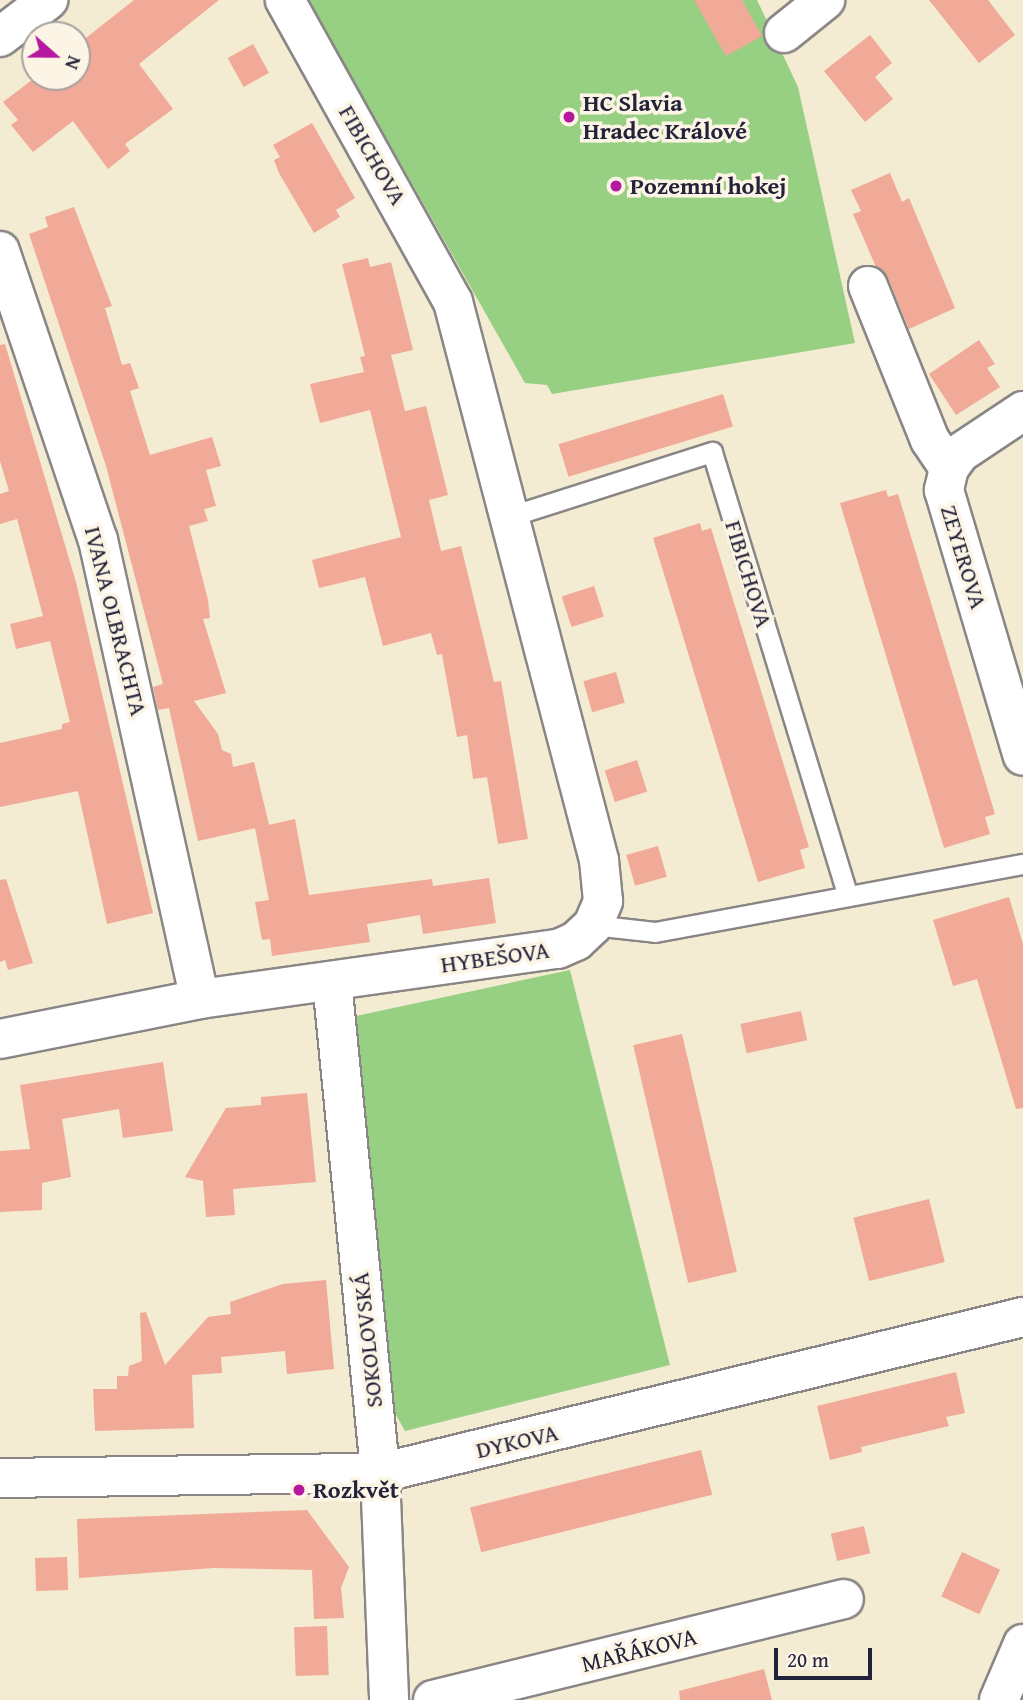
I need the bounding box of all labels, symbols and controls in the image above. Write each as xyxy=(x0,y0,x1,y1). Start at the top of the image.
north arrow xyxy=(21,21,91,91)
text: N xyxy=(58,52,89,74)
place label: HC Slavia Hradec Králové xyxy=(583,89,747,145)
street label: FIBICHOVA xyxy=(333,100,413,210)
marker: HC Slavia Hradec Králové xyxy=(561,109,577,125)
place label: Pozemní hokej xyxy=(630,172,786,200)
marker: Pozemní hokej xyxy=(608,178,624,194)
street label: ZEYEROVA xyxy=(935,502,993,612)
street label: FIBICHOVA xyxy=(719,517,779,631)
street label: IVANA OLBRACHTA xyxy=(79,523,153,719)
street label: HYBEŠOVA xyxy=(439,935,551,979)
street label: SOKOLOVSKÁ xyxy=(346,1271,388,1409)
street label: DYKOVA xyxy=(473,1418,561,1464)
place label: Rozkvět xyxy=(313,1476,399,1504)
marker: Rozkvět xyxy=(291,1482,307,1498)
street label: MAŘÁKOVA xyxy=(578,1622,700,1678)
scale bar xyxy=(778,1634,876,1678)
text: 20 m xyxy=(787,1644,829,1675)

